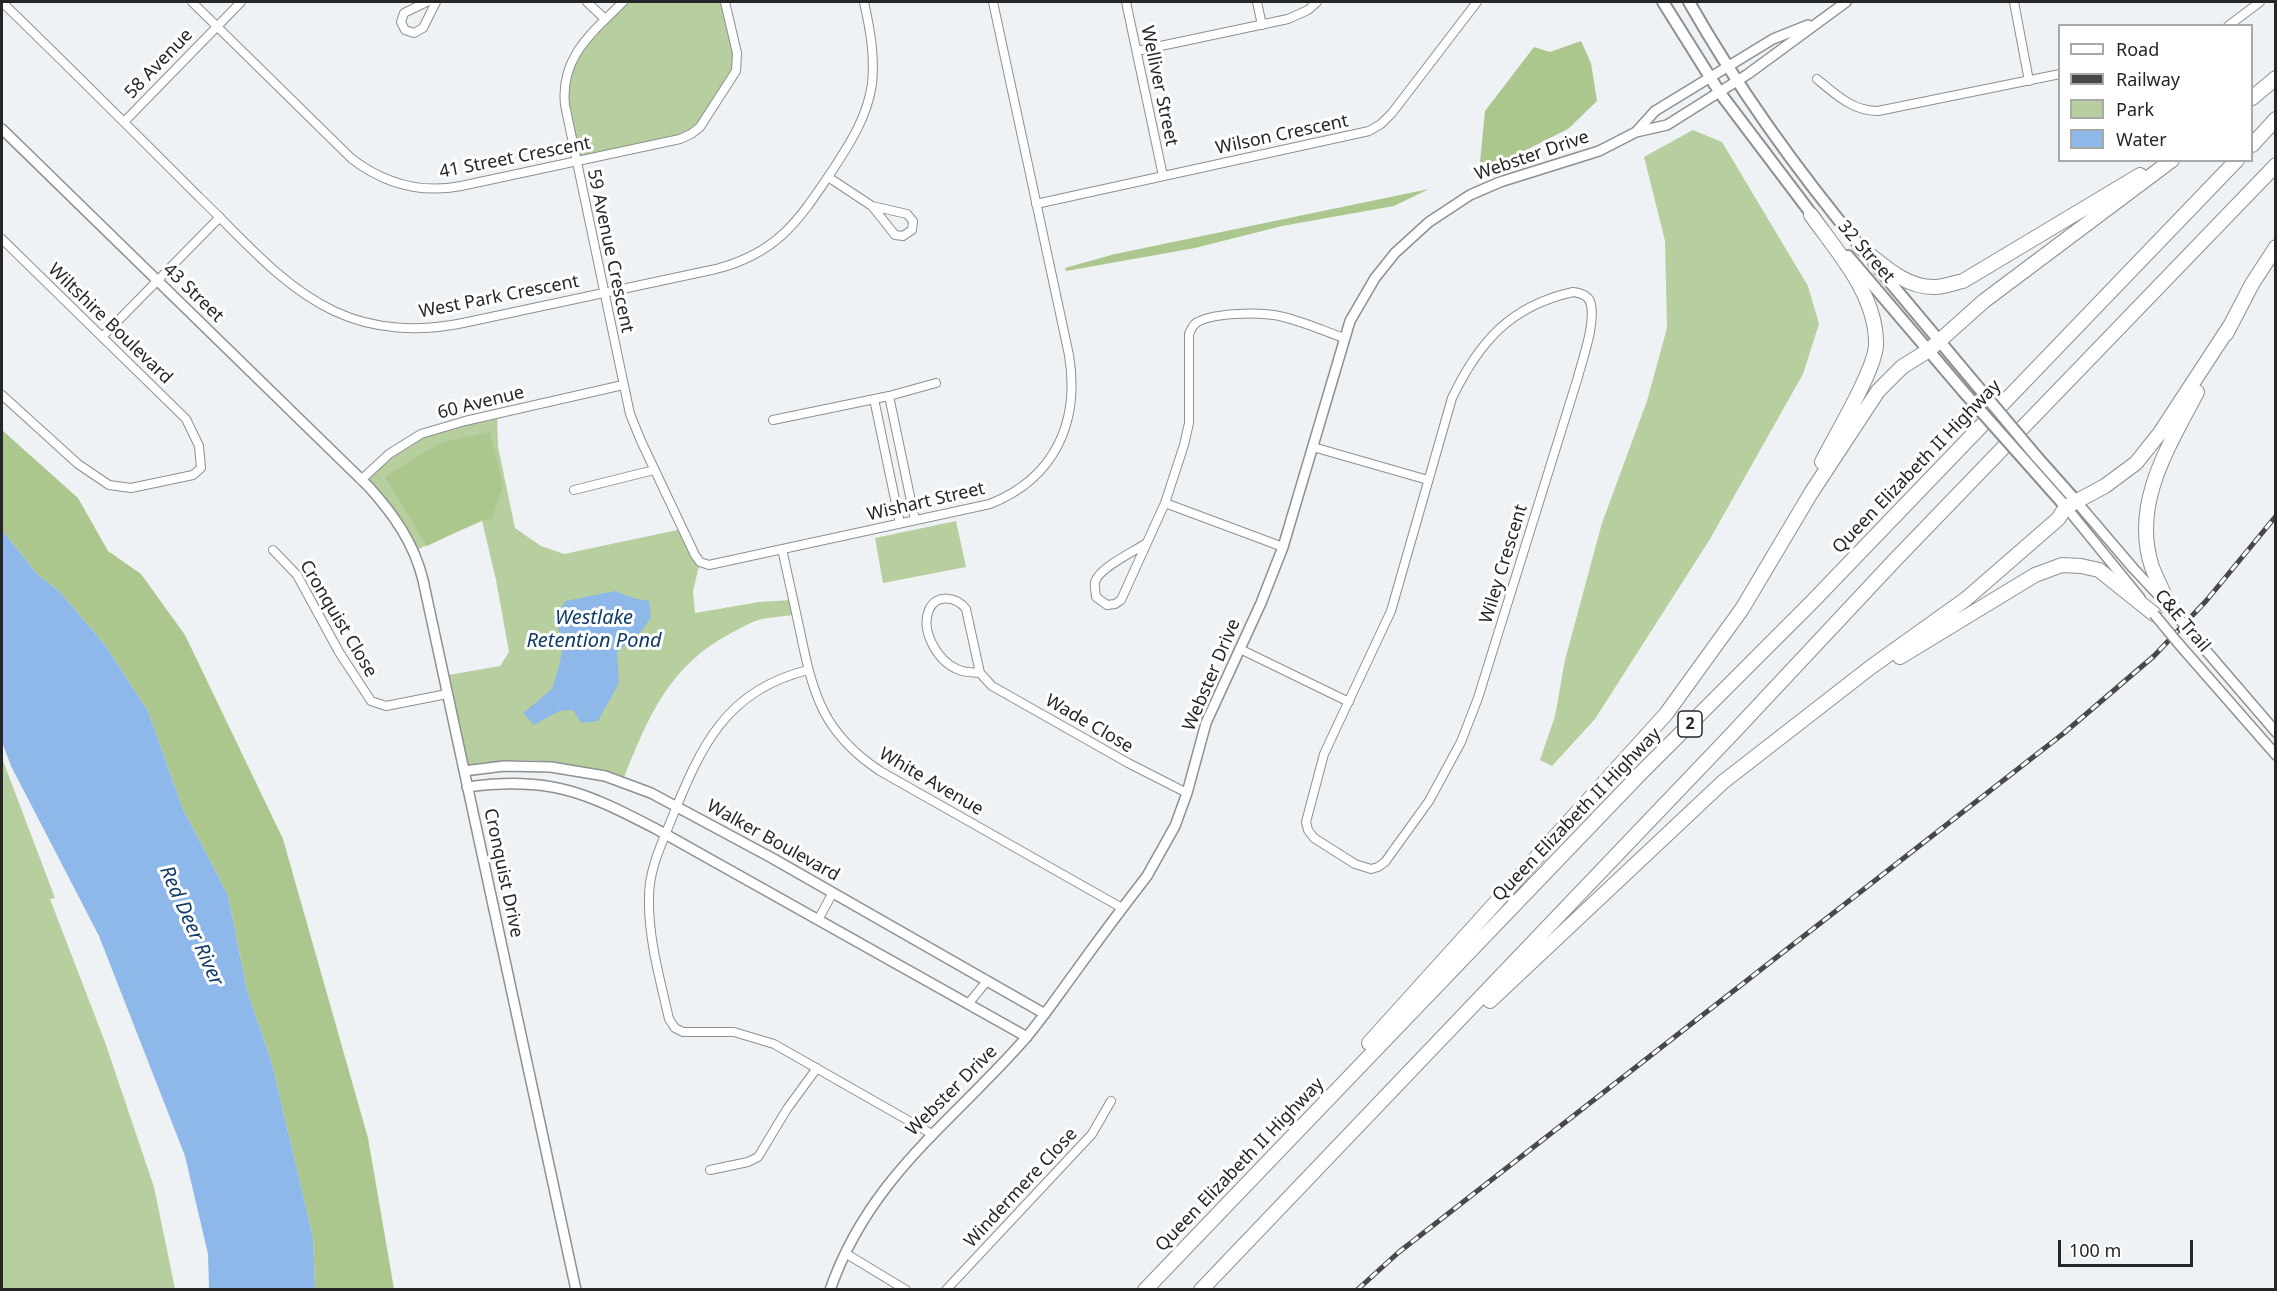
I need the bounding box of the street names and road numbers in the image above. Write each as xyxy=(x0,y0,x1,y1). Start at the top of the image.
street label: Welliver Street xyxy=(1136,24,1182,148)
street label: 58 Avenue xyxy=(121,25,197,103)
street label: Wilson Crescent xyxy=(1214,110,1350,160)
street label: Webster Drive xyxy=(1472,126,1592,186)
street label: 41 Street Crescent xyxy=(437,133,593,183)
street label: 59 Avenue Crescent xyxy=(582,167,638,335)
street label: 32 Street xyxy=(1833,216,1899,288)
street label: Wiltshire Boulevard xyxy=(43,259,177,389)
street label: 43 Street xyxy=(158,259,228,327)
street label: West Park Crescent xyxy=(417,271,581,323)
street label: Queen Elizabeth II Highway xyxy=(1828,376,2006,558)
street label: 60 Avenue xyxy=(435,382,527,424)
street label: Wishart Street xyxy=(865,478,987,526)
street label: Wiley Crescent xyxy=(1476,502,1532,626)
street label: Cronquist Close xyxy=(295,557,381,681)
street label: C&E Trail xyxy=(2150,585,2214,657)
street label: Webster Drive xyxy=(1179,616,1245,734)
street label: Wade Close xyxy=(1041,690,1137,758)
road number: 2 xyxy=(1678,711,1702,737)
street label: Queen Elizabeth II Highway xyxy=(1488,724,1666,906)
street label: White Avenue xyxy=(875,743,987,821)
street label: Walker Boulevard xyxy=(703,796,843,886)
street label: Cronquist Drive xyxy=(479,806,527,940)
street label: Webster Drive xyxy=(902,1041,1002,1141)
street label: Queen Elizabeth II Highway xyxy=(1151,1074,1329,1256)
street label: Windermere Close xyxy=(960,1124,1082,1252)

